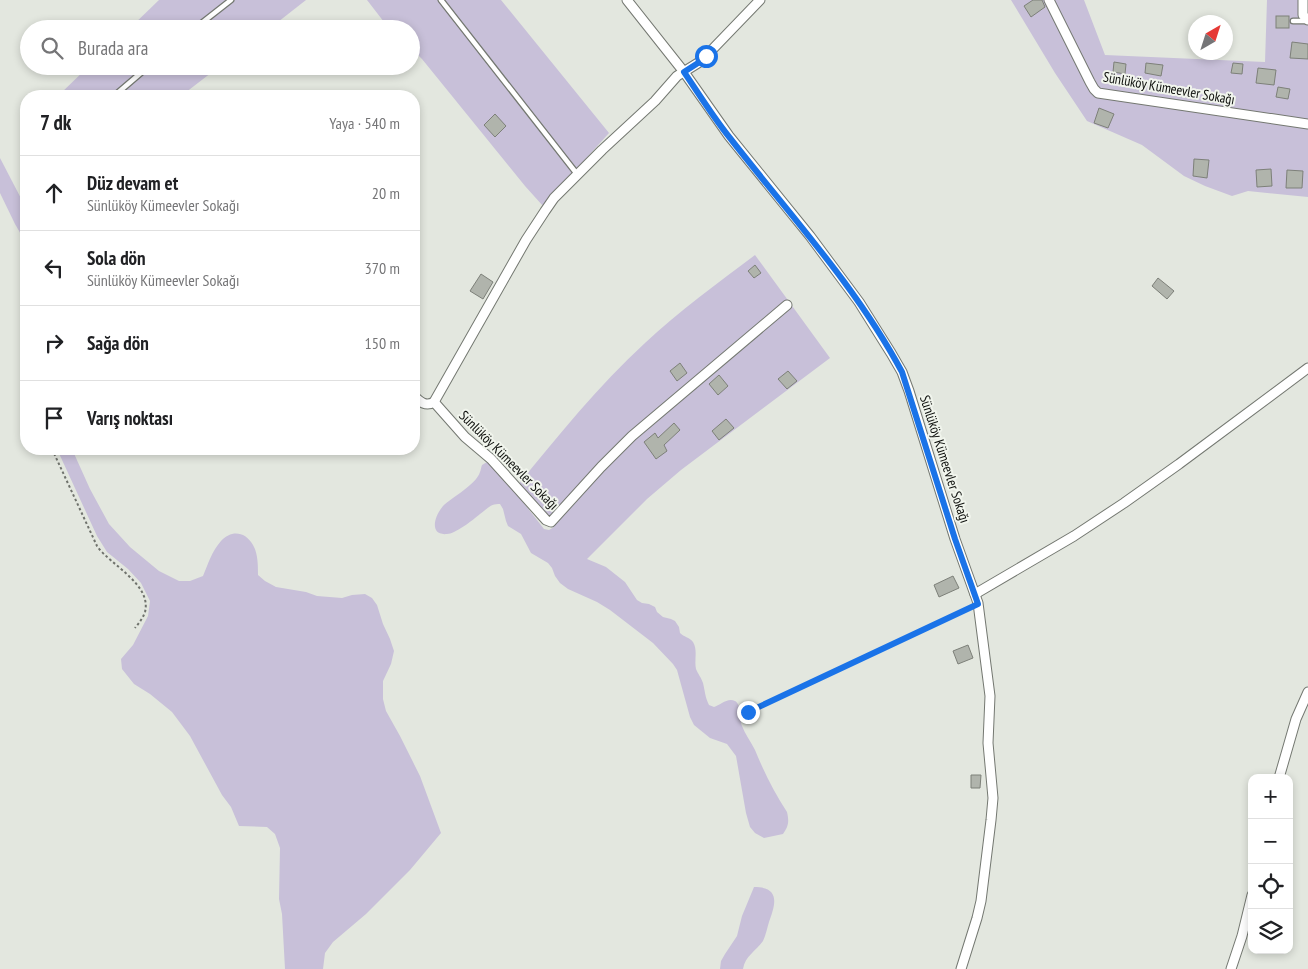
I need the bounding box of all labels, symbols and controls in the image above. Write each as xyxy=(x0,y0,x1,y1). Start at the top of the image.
north arrow xyxy=(1188,15,1233,60)
search box xyxy=(20,20,420,75)
icon: search xyxy=(38,34,66,62)
text: Burada ara xyxy=(78,36,148,60)
route start xyxy=(695,45,718,68)
street label: Sünlüköy Kümeevler Sokağı xyxy=(1102,68,1236,108)
text: 7 dk xyxy=(40,109,71,136)
text: Yaya · 540 m xyxy=(329,113,400,133)
text: Düz devam et xyxy=(87,171,178,195)
icon: ahead xyxy=(40,179,68,207)
text: 20 m xyxy=(372,183,400,203)
text: Sünlüköy Kümeevler Sokağı xyxy=(87,195,239,215)
text: Sola dön xyxy=(87,246,146,270)
icon: left xyxy=(40,254,68,282)
text: 370 m xyxy=(365,258,400,278)
text: Sünlüköy Kümeevler Sokağı xyxy=(87,270,239,290)
icon: right xyxy=(40,329,68,357)
text: Sağa dön xyxy=(87,331,149,355)
text: 150 m xyxy=(365,333,400,353)
street label: Sünlüköy Kümeevler Sokağı xyxy=(916,393,974,525)
icon: arrive xyxy=(40,404,68,432)
text: Varış noktası xyxy=(87,406,173,430)
street label: Sünlüköy Kümeevler Sokağı xyxy=(455,406,563,514)
route end xyxy=(737,701,760,724)
map controls xyxy=(1248,774,1293,954)
button: + xyxy=(1248,774,1293,819)
button: − xyxy=(1248,819,1293,864)
button: locate xyxy=(1248,864,1293,909)
button: layers xyxy=(1248,909,1293,954)

